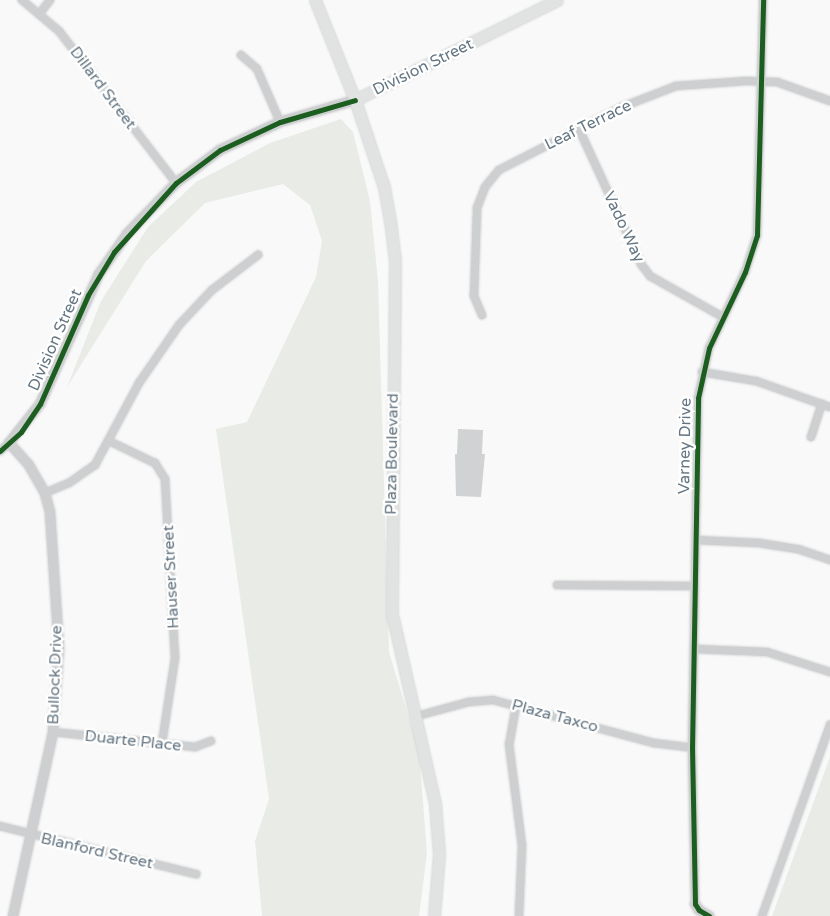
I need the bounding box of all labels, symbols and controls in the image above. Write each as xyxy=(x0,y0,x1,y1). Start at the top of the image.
street label: Division Street xyxy=(370,34,476,100)
street label: Dillard Street xyxy=(66,43,140,133)
street label: Leaf Terrace xyxy=(542,96,634,154)
street label: Vado Way xyxy=(599,188,649,266)
street label: Division Street xyxy=(24,286,86,394)
street label: Plaza Boulevard xyxy=(381,393,403,515)
street label: Varney Drive xyxy=(675,398,695,494)
street label: Hauser Street xyxy=(159,525,183,629)
street label: Bullock Drive xyxy=(44,625,66,725)
street label: Plaza Taxco xyxy=(510,695,600,737)
street label: Duarte Place xyxy=(84,726,182,756)
street label: Blanford Street xyxy=(39,829,155,873)

